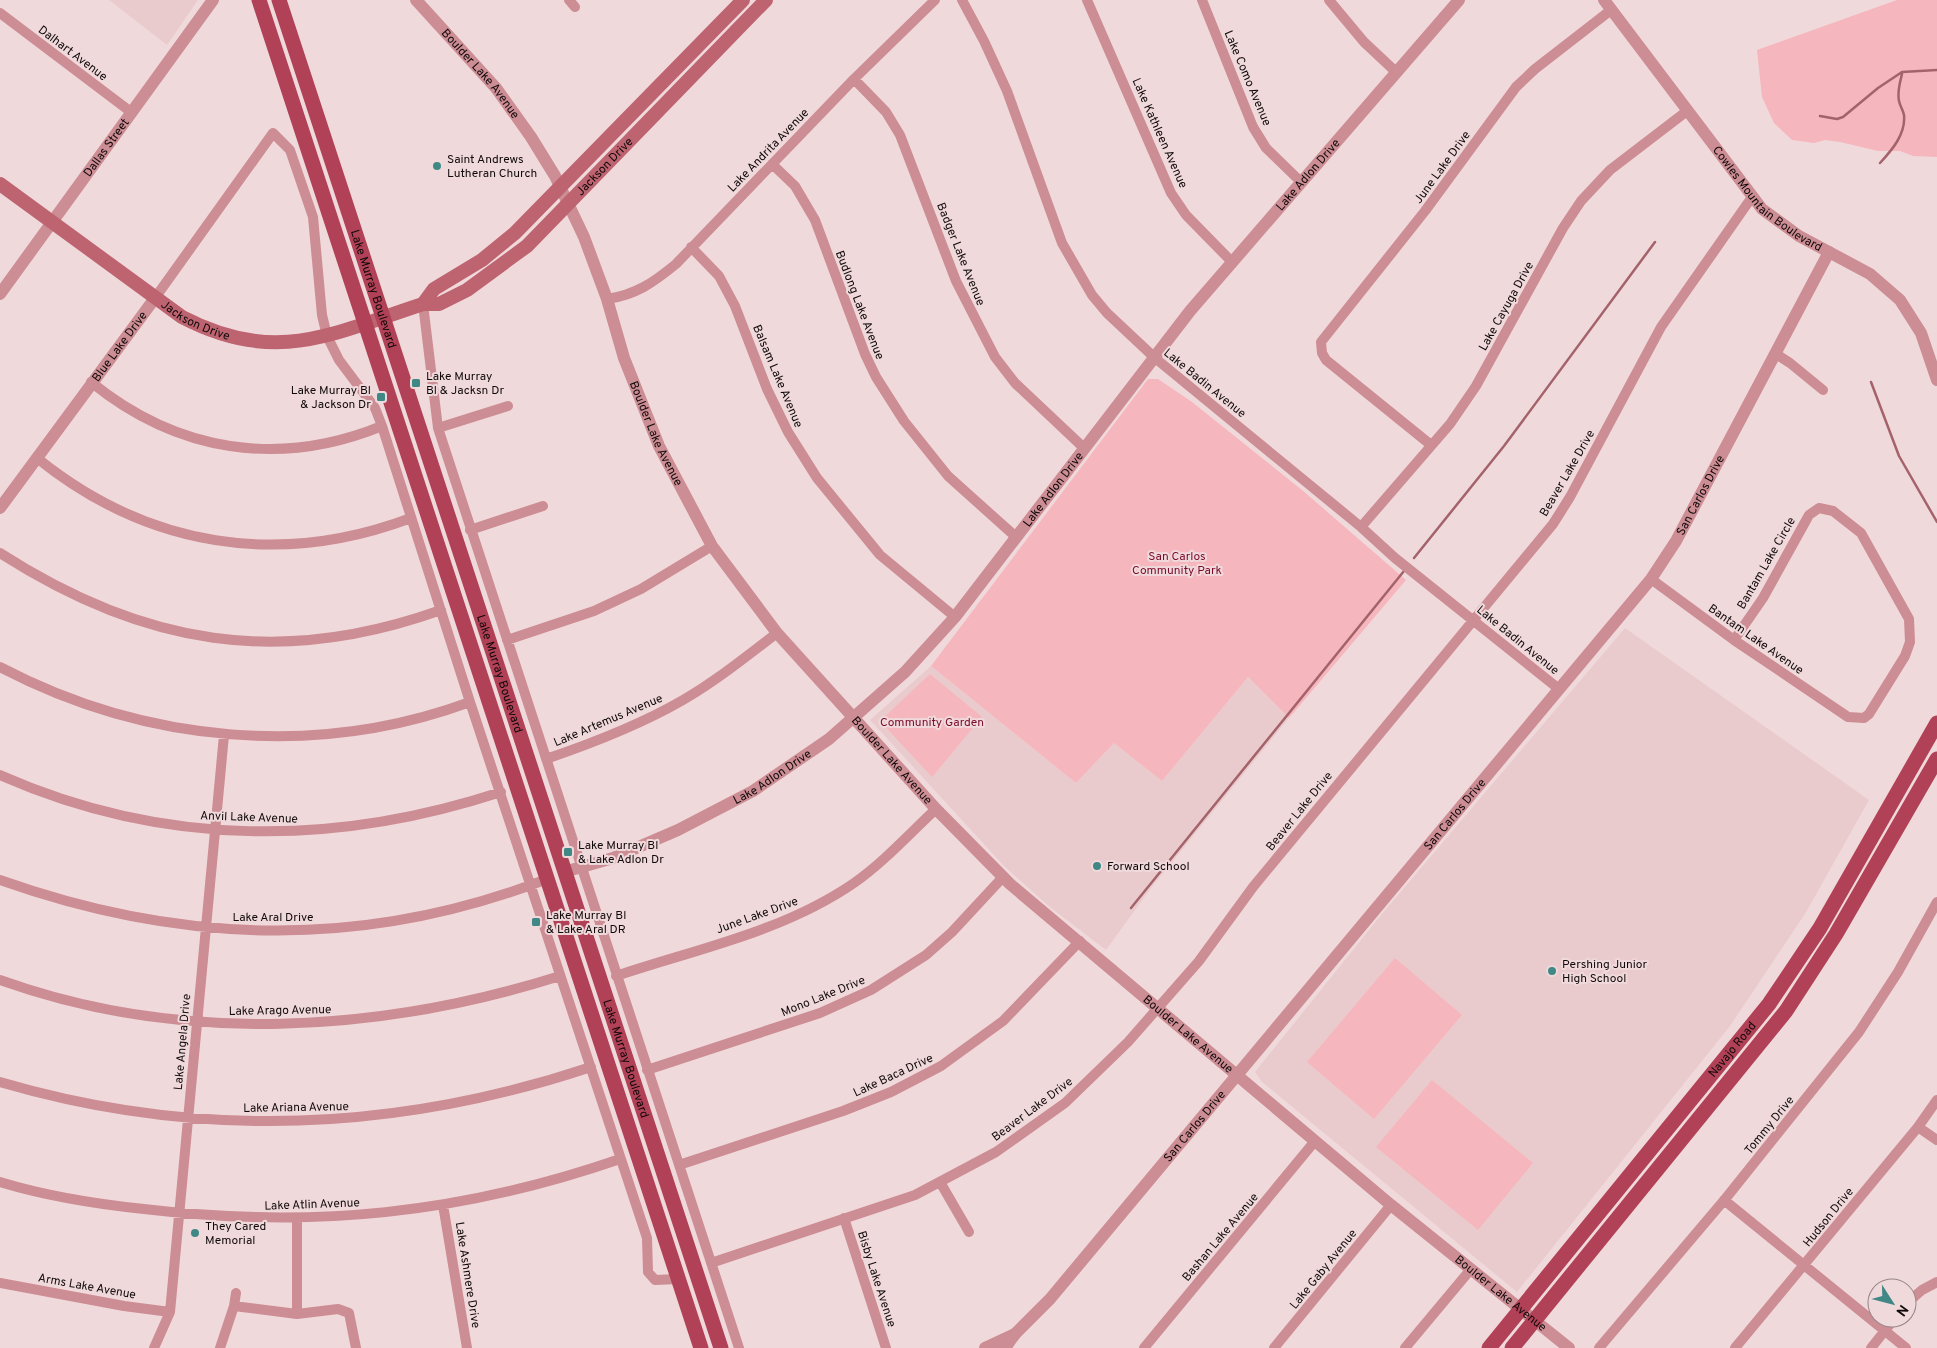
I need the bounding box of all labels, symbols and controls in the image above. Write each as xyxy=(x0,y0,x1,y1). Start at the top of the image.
street label: Dalhart Avenue xyxy=(35,23,110,85)
street label: Boulder Lake Avenue xyxy=(437,26,523,122)
street label: Lake Como Avenue xyxy=(1220,28,1274,129)
street label: Lake Kathleen Avenue xyxy=(1128,76,1191,191)
street label: Lake Andrita Avenue xyxy=(725,105,813,196)
street label: Dallas Street xyxy=(80,116,134,180)
street label: June Lake Drive xyxy=(1411,128,1475,207)
street label: Jackson Drive xyxy=(573,134,637,200)
street label: Lake Adlon Drive xyxy=(1273,136,1344,215)
street label: Cowles Mountain Boulevard xyxy=(1708,143,1825,256)
place label: Saint Andrews Lutheran Church xyxy=(447,152,537,182)
marker: Saint Andrews Lutheran Church xyxy=(431,160,443,172)
street label: Badger Lake Avenue xyxy=(932,200,988,308)
street label: Lake Murray Boulevard xyxy=(346,228,400,350)
street label: Budlong Lake Avenue xyxy=(831,249,887,362)
street label: Lake Cayuga Drive xyxy=(1476,259,1538,354)
street label: Jackson Drive xyxy=(157,297,232,345)
street label: Blue Lake Drive xyxy=(89,308,152,385)
street label: Balsam Lake Avenue xyxy=(748,322,806,430)
street label: Lake Badin Avenue xyxy=(1160,346,1249,422)
place label: Lake Murray Bl & Jacksn Dr xyxy=(426,369,504,399)
marker: Lake Murray Bl & Jacksn Dr xyxy=(410,377,422,389)
street label: Boulder Lake Avenue xyxy=(625,379,686,489)
place label: Lake Murray Bl & Jackson Dr xyxy=(291,383,371,413)
marker: Lake Murray Bl & Jackson Dr xyxy=(375,391,387,403)
street label: Beaver Lake Drive xyxy=(1537,427,1599,520)
street label: Lake Adlon Drive xyxy=(1020,449,1088,531)
street label: San Carlos Drive xyxy=(1673,453,1729,539)
street label: Bantam Lake Circle xyxy=(1734,514,1800,613)
park label: San Carlos Community Park xyxy=(1132,549,1222,579)
street label: Bantam Lake Avenue xyxy=(1705,601,1806,679)
street label: Lake Badin Avenue xyxy=(1473,603,1562,679)
street label: Lake Murray Boulevard xyxy=(472,613,526,735)
street label: Lake Artemus Avenue xyxy=(551,691,665,751)
street label: Boulder Lake Avenue xyxy=(847,713,935,808)
park label: Community Garden xyxy=(880,715,984,731)
street label: Lake Adlon Drive xyxy=(731,746,815,809)
street label: Beaver Lake Drive xyxy=(1263,769,1337,855)
street label: San Carlos Drive xyxy=(1421,776,1490,854)
street label: Anvil Lake Avenue xyxy=(200,808,298,828)
place label: Lake Murray Bl & Lake Adlon Dr xyxy=(578,838,664,868)
marker: Lake Murray Bl & Lake Adlon Dr xyxy=(562,846,574,858)
place label: Forward School xyxy=(1107,859,1190,875)
marker: Forward School xyxy=(1091,860,1103,872)
street label: June Lake Drive xyxy=(714,894,801,938)
place label: Lake Murray Bl & Lake Aral DR xyxy=(546,908,626,938)
street label: Lake Aral Drive xyxy=(232,910,314,926)
marker: Lake Murray Bl & Lake Aral DR xyxy=(530,916,542,928)
place label: Pershing Junior High School xyxy=(1562,957,1647,987)
marker: Pershing Junior High School xyxy=(1546,965,1558,977)
street label: Mono Lake Drive xyxy=(779,973,868,1021)
street label: Boulder Lake Avenue xyxy=(1139,992,1236,1078)
street label: Lake Angela Drive xyxy=(171,993,195,1091)
street label: Lake Murray Boulevard xyxy=(598,998,652,1120)
street label: Lake Arago Avenue xyxy=(229,1002,332,1020)
street label: Navajo Road xyxy=(1705,1019,1760,1081)
street label: Lake Baca Drive xyxy=(851,1050,936,1101)
street label: Beaver Lake Drive xyxy=(989,1074,1076,1146)
street label: San Carlos Drive xyxy=(1161,1087,1230,1166)
street label: Tommy Drive xyxy=(1741,1093,1798,1158)
street label: Lake Ariana Avenue xyxy=(243,1099,349,1117)
street label: Hudson Drive xyxy=(1800,1185,1858,1251)
street label: Bashan Lake Avenue xyxy=(1179,1190,1262,1285)
street label: Lake Atlin Avenue xyxy=(264,1195,360,1215)
place label: They Cared Memorial xyxy=(205,1219,266,1249)
street label: Lake Ashmere Drive xyxy=(451,1221,483,1329)
street label: Lake Gaby Avenue xyxy=(1287,1226,1361,1313)
marker: They Cared Memorial xyxy=(189,1227,201,1239)
street label: Bisby Lake Avenue xyxy=(853,1229,899,1330)
street label: Boulder Lake Avenue xyxy=(1451,1252,1549,1336)
street label: Arms Lake Avenue xyxy=(37,1270,137,1303)
north arrow xyxy=(1867,1278,1917,1328)
text: N xyxy=(1891,1301,1911,1319)

